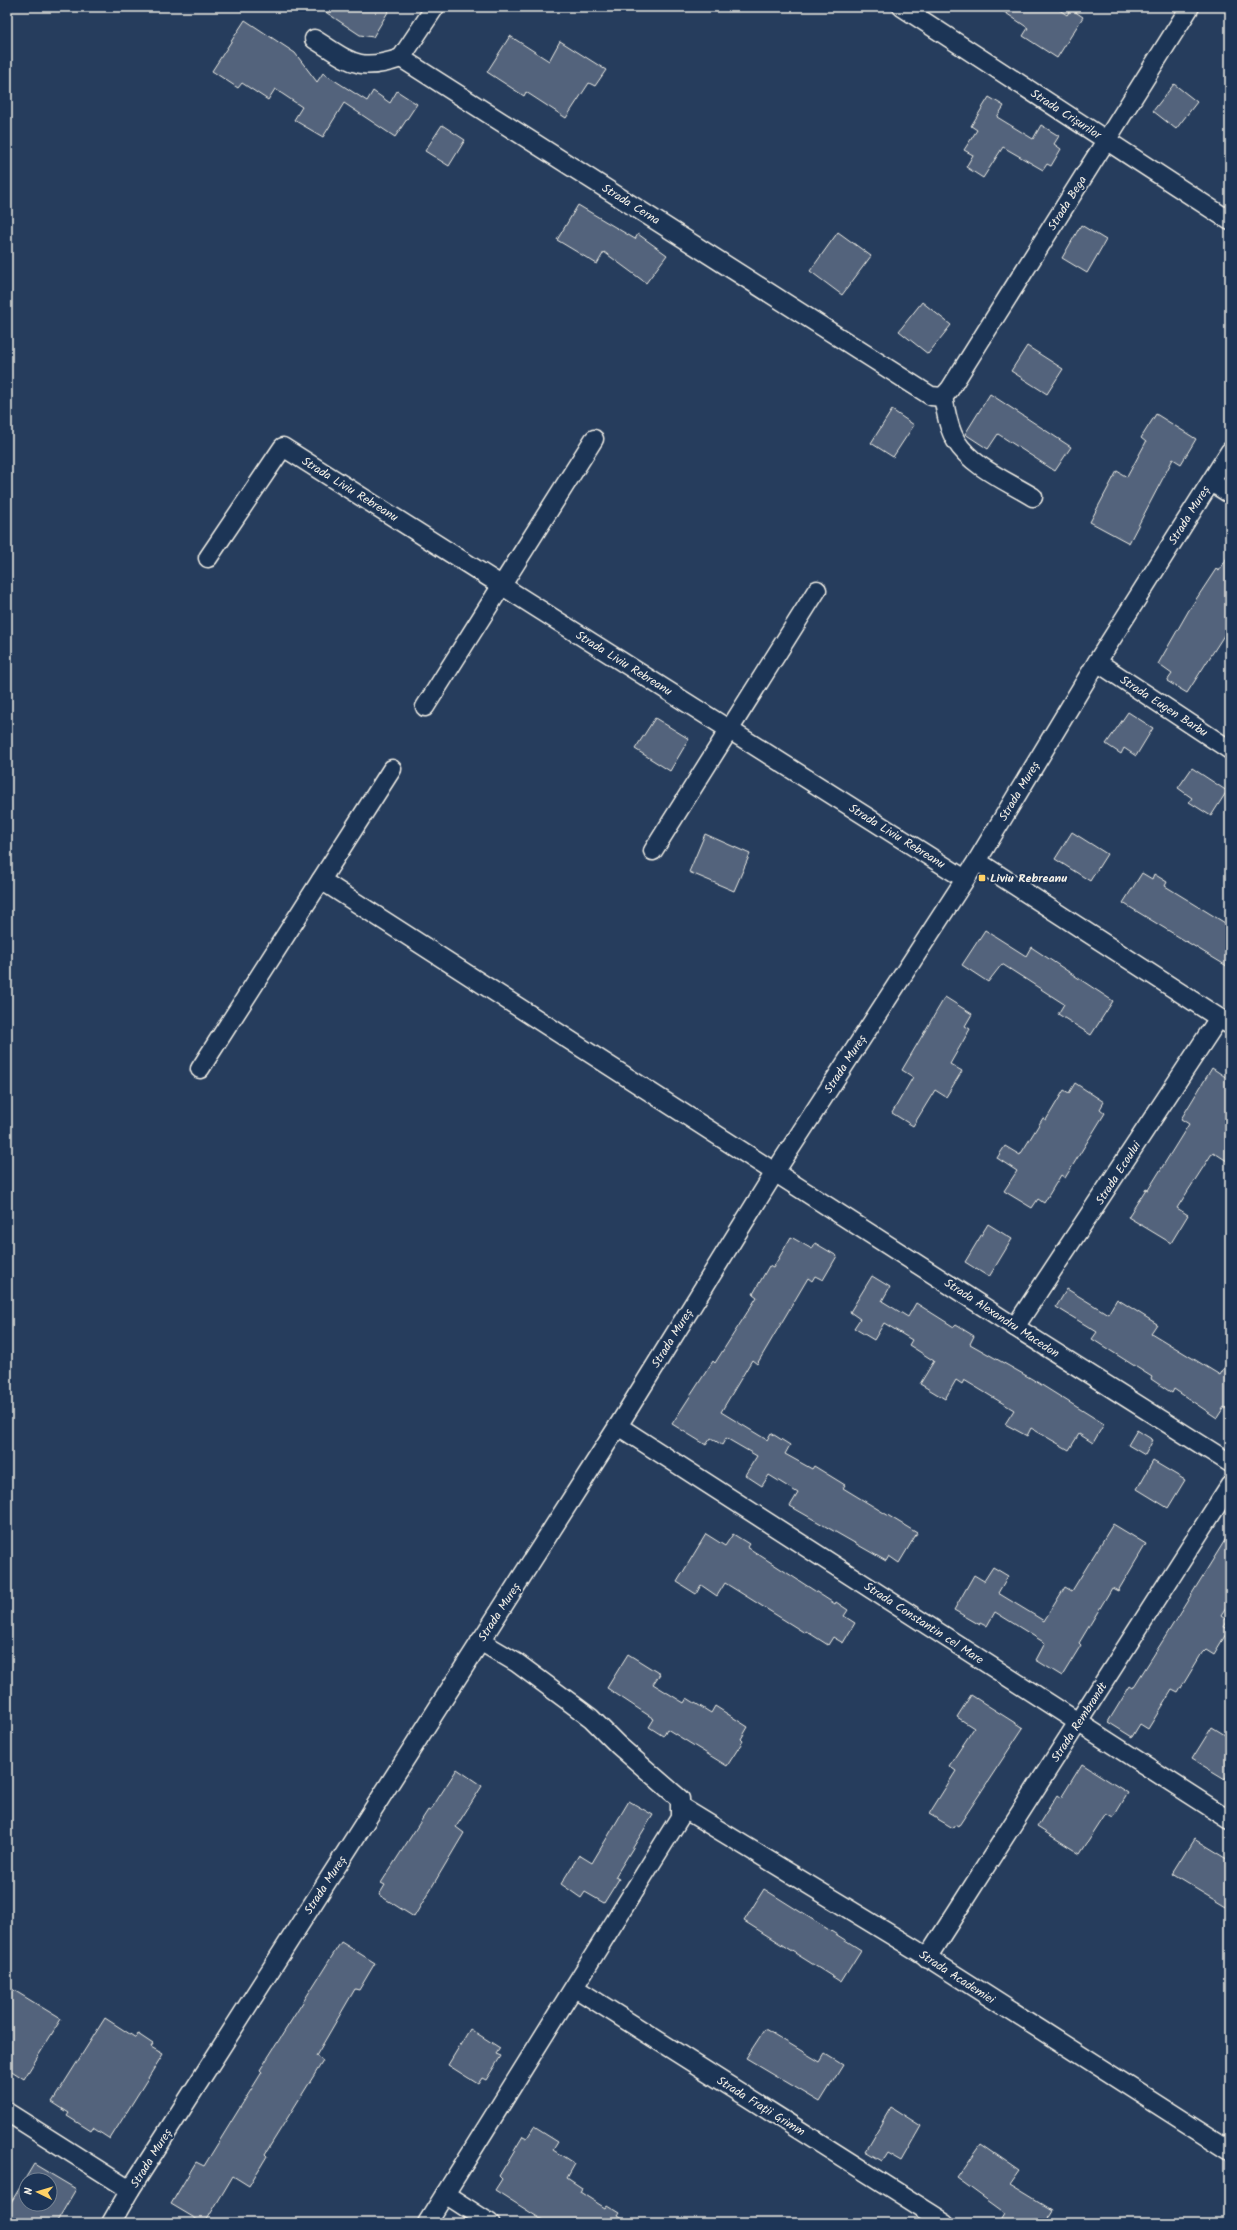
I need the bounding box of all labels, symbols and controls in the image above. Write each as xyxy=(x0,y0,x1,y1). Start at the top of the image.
street label: Strada Crișurilor xyxy=(1027,84,1106,145)
street label: Strada Bega xyxy=(1043,172,1092,234)
street label: Strada Cerna xyxy=(598,179,664,230)
street label: Strada Liviu Rebreanu xyxy=(298,452,402,527)
street label: Strada Mureș xyxy=(1164,482,1215,549)
street label: Strada Liviu Rebreanu xyxy=(572,626,676,701)
street label: Strada Eugen Barbu xyxy=(1116,671,1212,742)
street label: Strada Mureș xyxy=(994,758,1045,825)
street label: Strada Liviu Rebreanu xyxy=(845,799,949,874)
place label: Liviu Rebreanu xyxy=(990,869,1067,888)
marker: Liviu Rebreanu xyxy=(977,873,987,883)
street label: Strada Mureș xyxy=(819,1031,872,1097)
street label: Strada Ecoului xyxy=(1091,1137,1147,1209)
street label: Strada Alexandru Macedon xyxy=(940,1274,1063,1363)
street label: Strada Mureș xyxy=(647,1305,698,1372)
street label: Strada Constantin cel Mare xyxy=(860,1577,988,1670)
street label: Strada Mureș xyxy=(473,1579,526,1645)
street label: Strada Rembrandt xyxy=(1046,1678,1113,1766)
street label: Strada Mureș xyxy=(299,1852,352,1918)
street label: Strada Academiei xyxy=(915,1946,999,2010)
street label: Strada Frații Grimm xyxy=(713,2072,809,2141)
street label: Strada Mureș xyxy=(126,2125,177,2192)
north arrow xyxy=(18,2172,58,2212)
text: N xyxy=(20,2187,38,2195)

